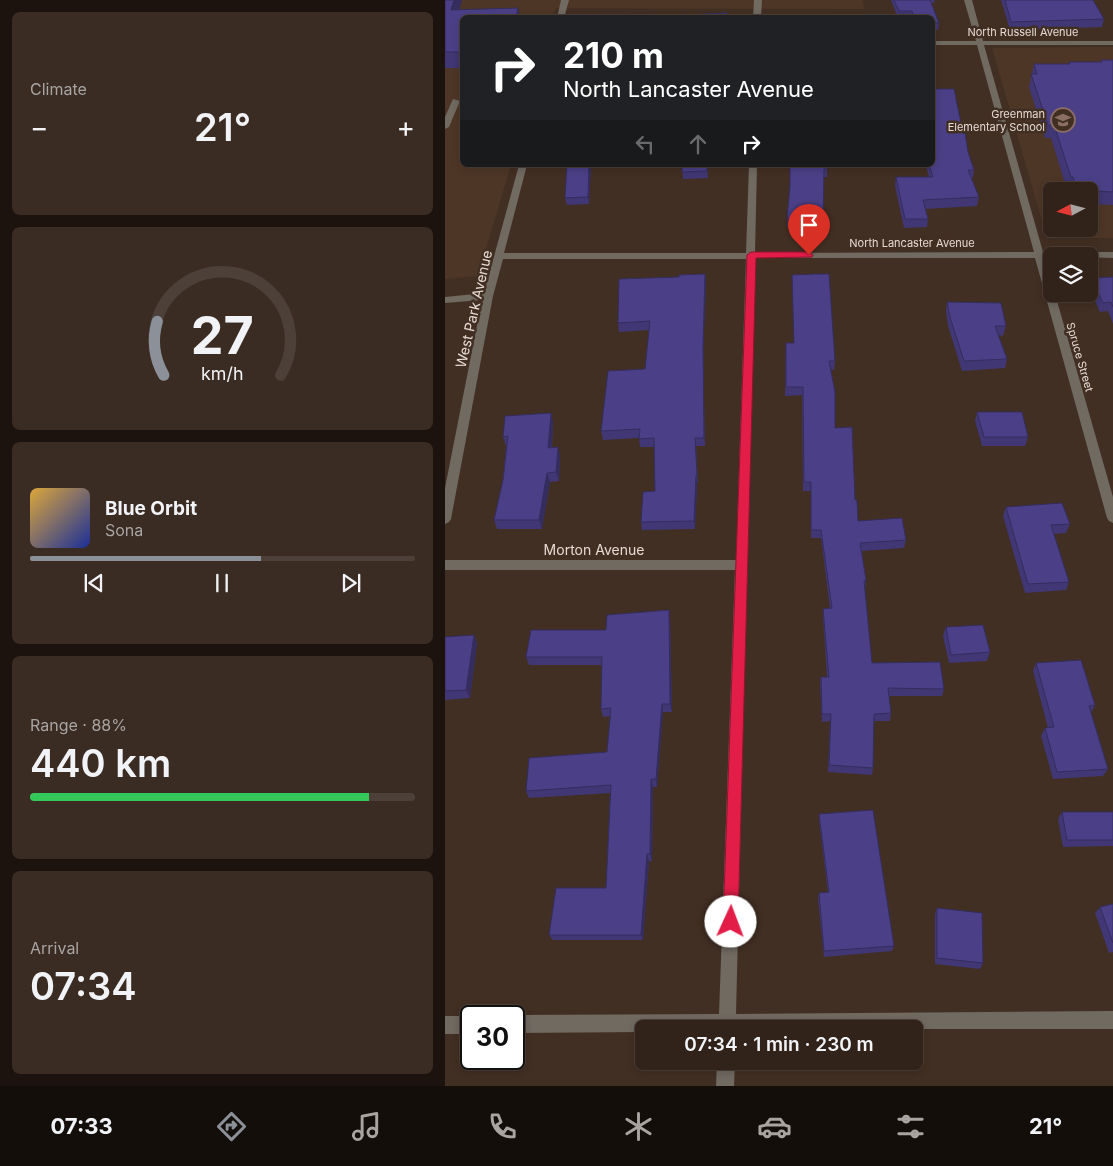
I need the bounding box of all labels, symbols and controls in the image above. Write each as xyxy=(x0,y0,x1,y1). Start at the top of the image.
street label: North Russell Avenue xyxy=(967,25,1079,39)
text: 210 m xyxy=(563,34,664,76)
icon: right xyxy=(480,35,545,100)
text: North Lancaster Avenue xyxy=(563,76,814,102)
text: Climate xyxy=(30,79,87,99)
text: 21° xyxy=(194,104,251,150)
place label: Greenman Elementary School xyxy=(948,107,1045,134)
school or university icon: Greenman Elementary School xyxy=(1050,107,1076,133)
text: − xyxy=(30,110,49,144)
text: + xyxy=(396,110,415,144)
icon: left xyxy=(631,130,659,158)
icon: ahead xyxy=(684,130,712,158)
icon: right xyxy=(737,130,765,158)
north arrow xyxy=(1043,182,1097,238)
map controls xyxy=(1043,182,1098,302)
pin xyxy=(788,204,830,255)
icon: arrive xyxy=(795,211,823,239)
street label: North Lancaster Avenue xyxy=(849,236,975,250)
button: layers xyxy=(1043,247,1098,302)
street label: West Park Avenue xyxy=(452,248,495,369)
text: 27 xyxy=(191,304,254,367)
street label: Spruce Street xyxy=(1063,321,1097,394)
text: km/h xyxy=(201,363,244,384)
text: Blue Orbit xyxy=(105,497,197,520)
text: Sona xyxy=(105,520,143,540)
street label: Morton Avenue xyxy=(544,541,644,558)
icon: previous xyxy=(80,569,108,597)
icon: pause xyxy=(208,569,236,597)
icon: next xyxy=(337,569,365,597)
text: Range · 88% xyxy=(30,715,127,735)
text: 440 km xyxy=(30,740,171,786)
position arrow xyxy=(704,895,756,947)
text: Arrival xyxy=(30,938,79,958)
text: 07:34 xyxy=(30,963,137,1009)
speed limit sign: 30 xyxy=(460,1005,525,1070)
text: 07:34 · 1 min · 230 m xyxy=(684,1033,874,1056)
icon: directions xyxy=(214,1109,249,1144)
icon: music xyxy=(349,1109,384,1144)
icon: phone xyxy=(485,1109,520,1144)
icon: climate xyxy=(621,1109,656,1144)
icon: car xyxy=(757,1109,792,1144)
icon: filters xyxy=(893,1109,928,1144)
text: 07:33 xyxy=(50,1113,113,1139)
text: 21° xyxy=(1029,1113,1062,1139)

